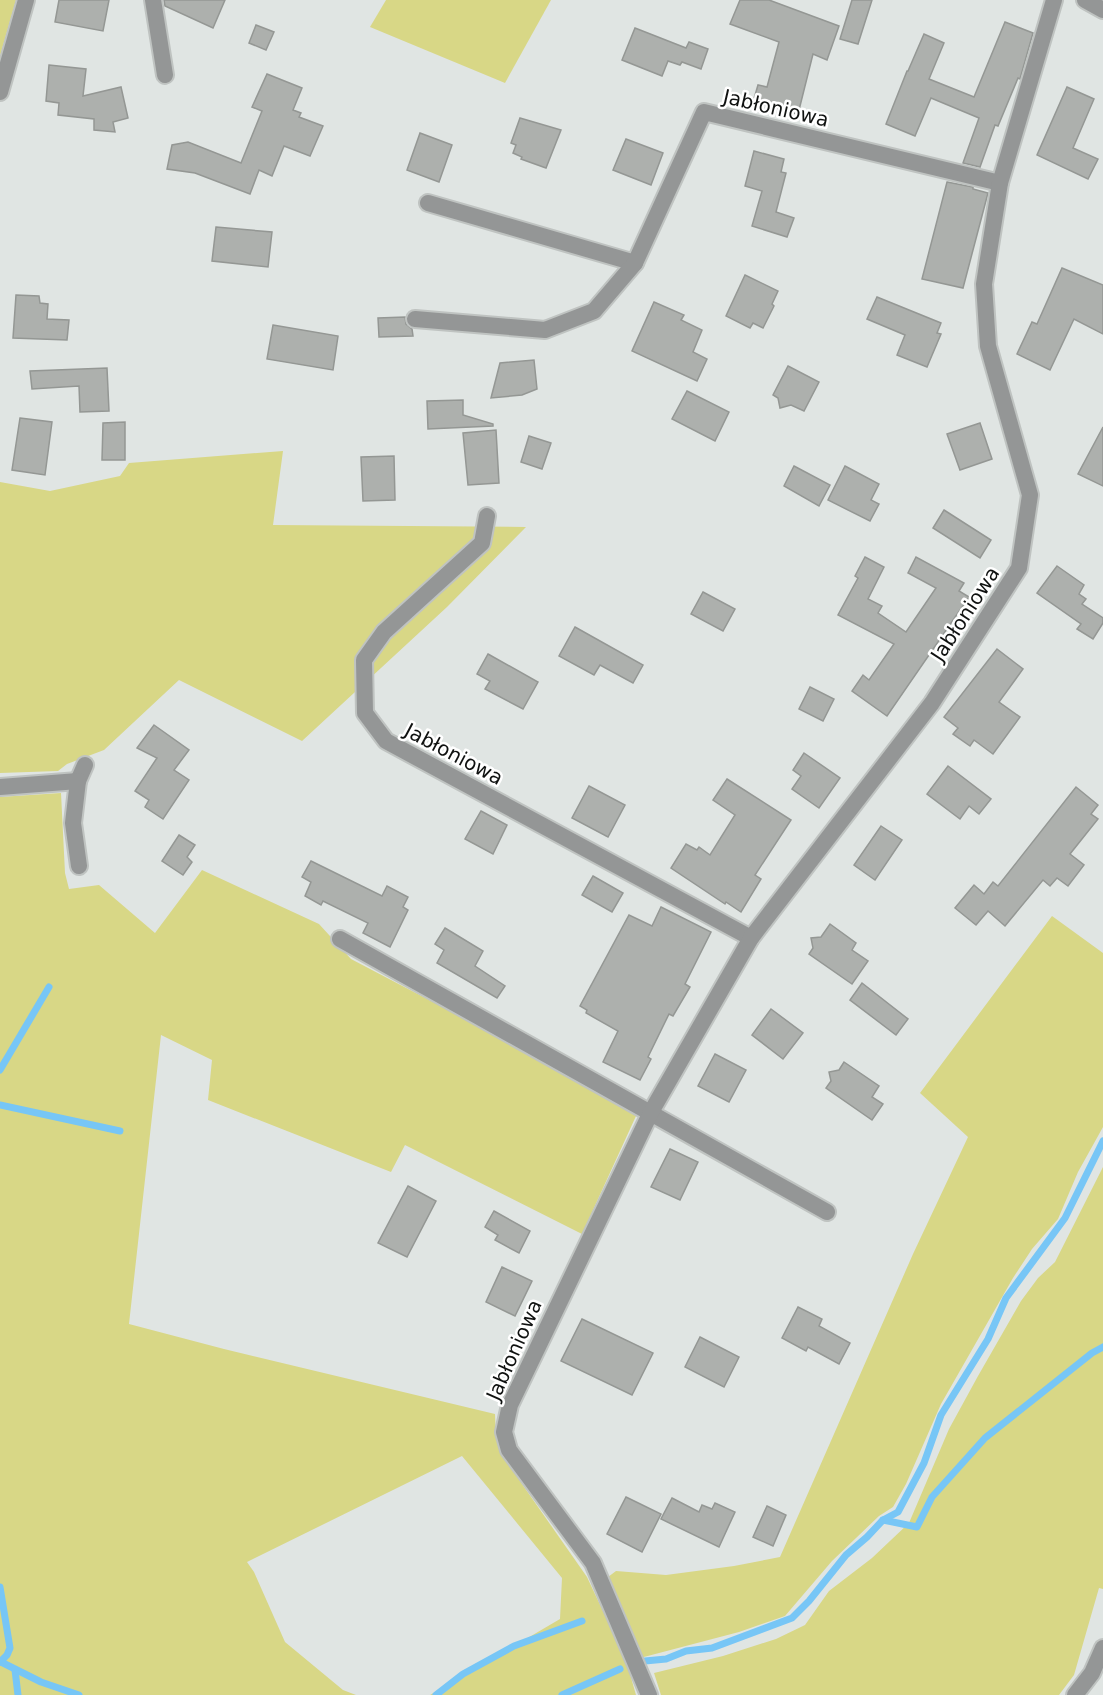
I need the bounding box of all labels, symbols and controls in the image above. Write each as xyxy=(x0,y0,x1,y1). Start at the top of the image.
street label: Jabłoniowa xyxy=(719,84,831,132)
street label: Jabłoniowa xyxy=(924,562,1004,667)
street label: Jabłoniowa xyxy=(399,717,507,790)
street label: Jabłoniowa xyxy=(480,1296,547,1406)

